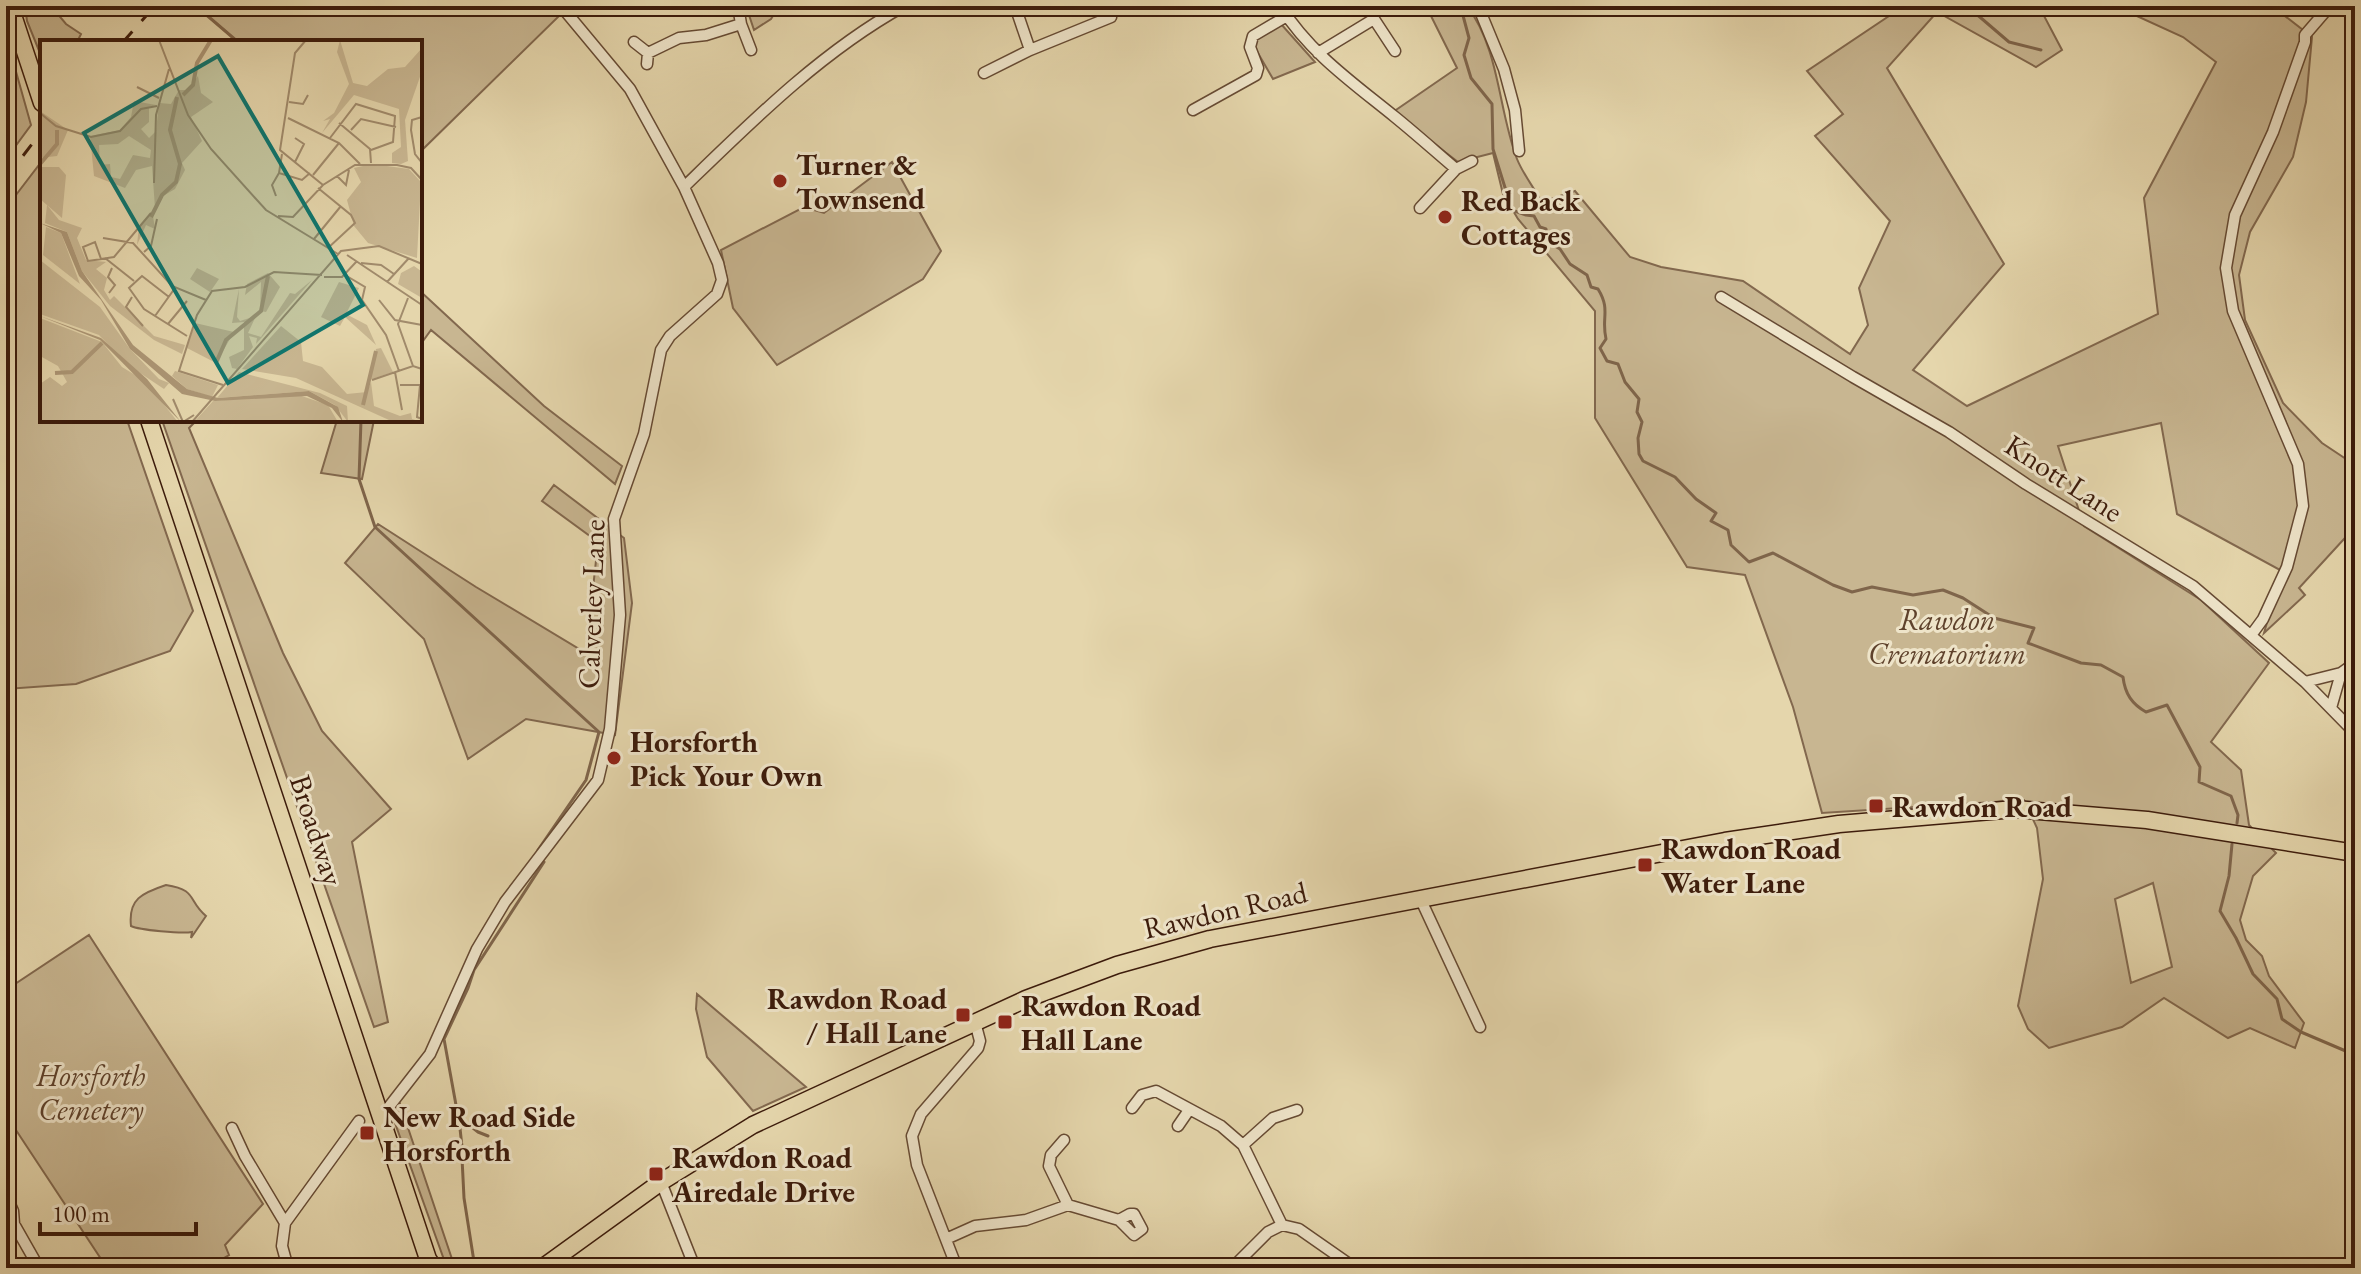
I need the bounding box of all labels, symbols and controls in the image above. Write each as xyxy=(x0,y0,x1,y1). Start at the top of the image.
inset map xyxy=(40,40,422,422)
place label: Turner & Townsend xyxy=(796,145,925,218)
marker: Turner & Townsend xyxy=(771,172,789,190)
place label: Red Back Cottages xyxy=(1461,181,1581,254)
marker: Red Back Cottages xyxy=(1436,208,1454,226)
street label: Knott Lane xyxy=(1998,425,2130,531)
street label: Calverley Lane xyxy=(569,519,613,689)
park label: Rawdon Crematorium xyxy=(1868,600,2026,673)
place label: Horsforth Pick Your Own xyxy=(630,722,823,795)
marker: Horsforth Pick Your Own xyxy=(605,749,623,767)
street label: Broadway xyxy=(281,770,353,891)
place label: Rawdon Road xyxy=(1892,787,2072,826)
marker: Rawdon Road xyxy=(1867,797,1885,815)
place label: Rawdon Road Water Lane xyxy=(1661,829,1841,902)
marker: Rawdon Road Water Lane xyxy=(1636,856,1654,874)
street label: Rawdon Road xyxy=(1139,872,1312,948)
place label: Rawdon Road / Hall Lane xyxy=(767,979,947,1052)
place label: Rawdon Road Hall Lane xyxy=(1021,986,1201,1059)
marker: Rawdon Road / Hall Lane xyxy=(954,1006,972,1024)
marker: Rawdon Road Hall Lane xyxy=(996,1013,1014,1031)
park label: Horsforth Cemetery xyxy=(36,1056,146,1129)
place label: New Road Side Horsforth xyxy=(383,1097,575,1170)
marker: New Road Side Horsforth xyxy=(358,1124,376,1142)
place label: Rawdon Road Airedale Drive xyxy=(671,1138,855,1211)
marker: Rawdon Road Airedale Drive xyxy=(647,1165,665,1183)
scale bar xyxy=(40,1186,196,1236)
text: 100 m xyxy=(52,1198,110,1229)

